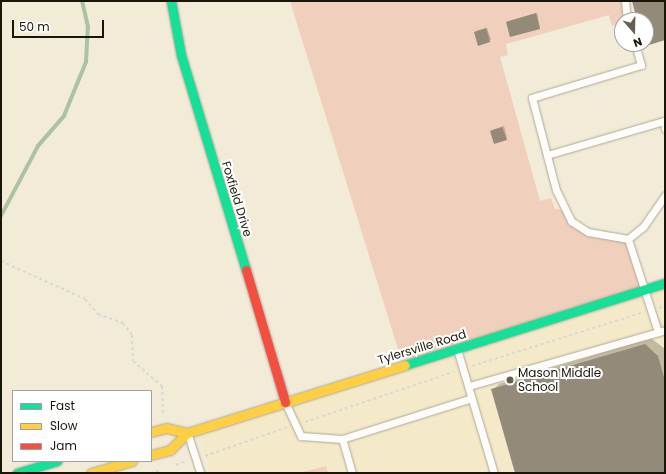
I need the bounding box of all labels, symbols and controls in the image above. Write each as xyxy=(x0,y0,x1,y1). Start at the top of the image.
scale bar xyxy=(14,12,106,38)
north arrow xyxy=(614,12,654,52)
text: 50 m xyxy=(19,18,50,35)
text: N xyxy=(631,33,644,51)
street label: Foxfield Drive xyxy=(219,160,255,238)
street label: Tylersville Road xyxy=(376,327,468,367)
place label: Mason Middle School xyxy=(518,366,601,394)
marker: Mason Middle School xyxy=(505,375,515,385)
legend xyxy=(12,390,152,462)
text: Fast xyxy=(50,397,75,414)
text: Slow xyxy=(50,417,78,434)
text: Jam xyxy=(50,437,77,454)

